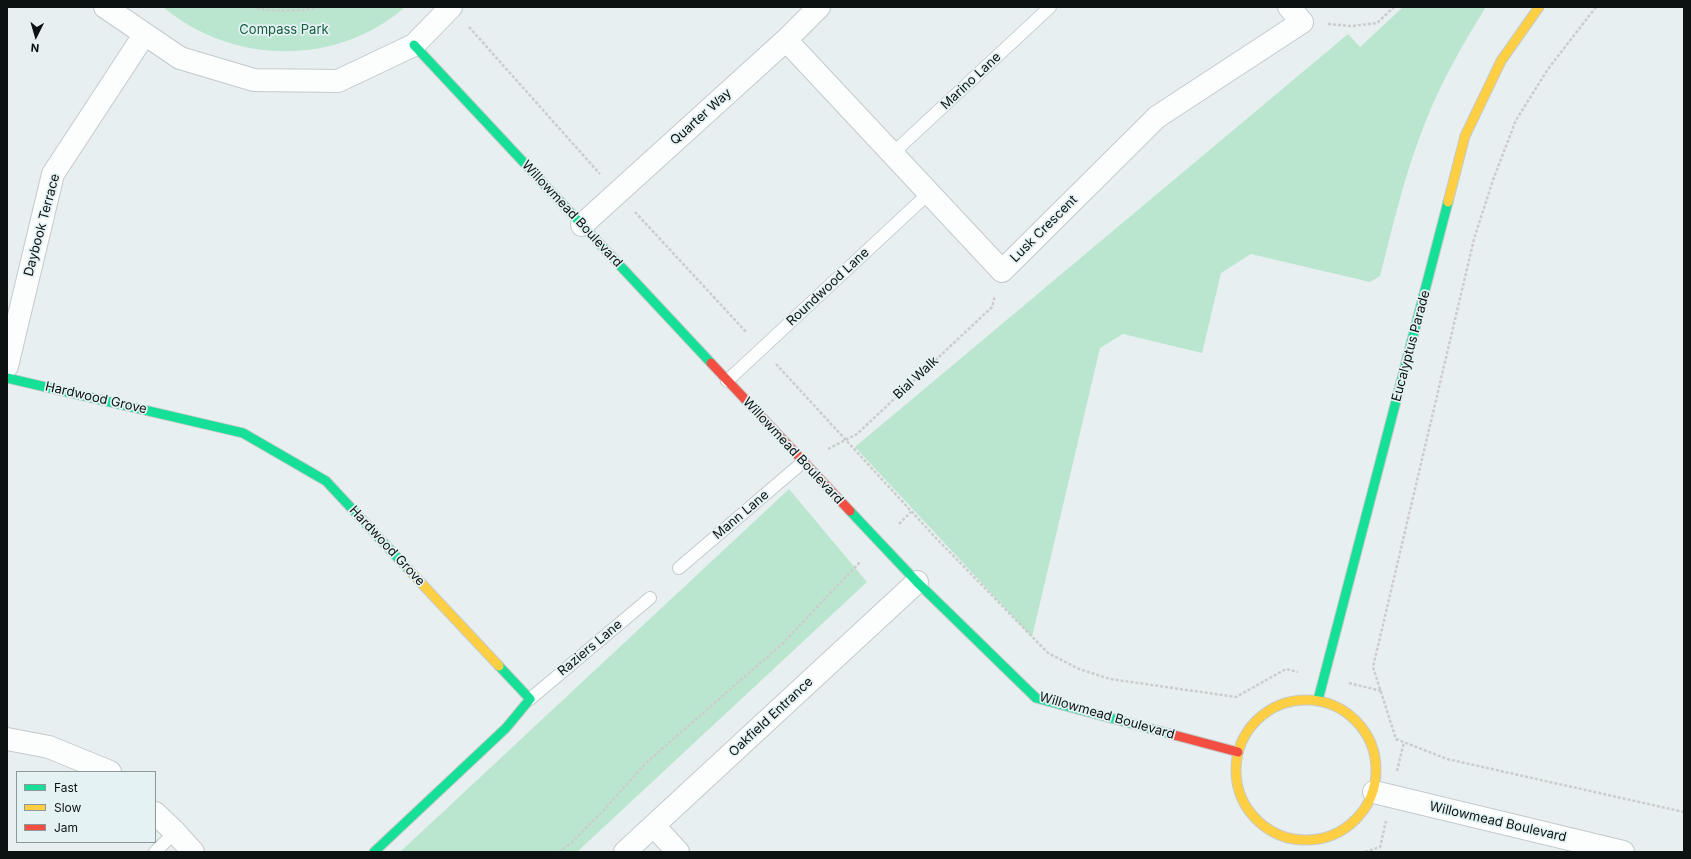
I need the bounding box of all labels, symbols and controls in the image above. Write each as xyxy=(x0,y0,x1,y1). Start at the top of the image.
north arrow xyxy=(16,16,56,56)
park label: Compass Park xyxy=(239,22,329,38)
text: N xyxy=(30,41,40,55)
street label: Marino Lane xyxy=(938,49,1004,113)
street label: Quarter Way xyxy=(667,85,735,149)
street label: Willowmead Boulevard xyxy=(519,157,625,271)
street label: Daybook Terrace xyxy=(21,172,63,278)
street label: Lusk Crescent xyxy=(1007,192,1081,266)
street label: Roundwood Lane xyxy=(784,245,872,329)
street label: Eucalyptus Parade xyxy=(1389,289,1433,403)
street label: Bial Walk xyxy=(890,353,942,403)
street label: Hardwood Grove xyxy=(44,379,148,417)
street label: Willowmead Boulevard xyxy=(740,394,846,508)
street label: Mann Lane xyxy=(710,487,772,543)
street label: Hardwood Grove xyxy=(346,503,428,589)
street label: Raziers Lane xyxy=(555,617,625,679)
street label: Oakfield Entrance xyxy=(726,674,816,760)
street label: Willowmead Boulevard xyxy=(1038,689,1176,743)
legend xyxy=(16,771,156,843)
text: Fast xyxy=(54,780,78,795)
street label: Willowmead Boulevard xyxy=(1428,799,1568,845)
text: Slow xyxy=(54,800,81,815)
text: Jam xyxy=(54,820,78,835)

